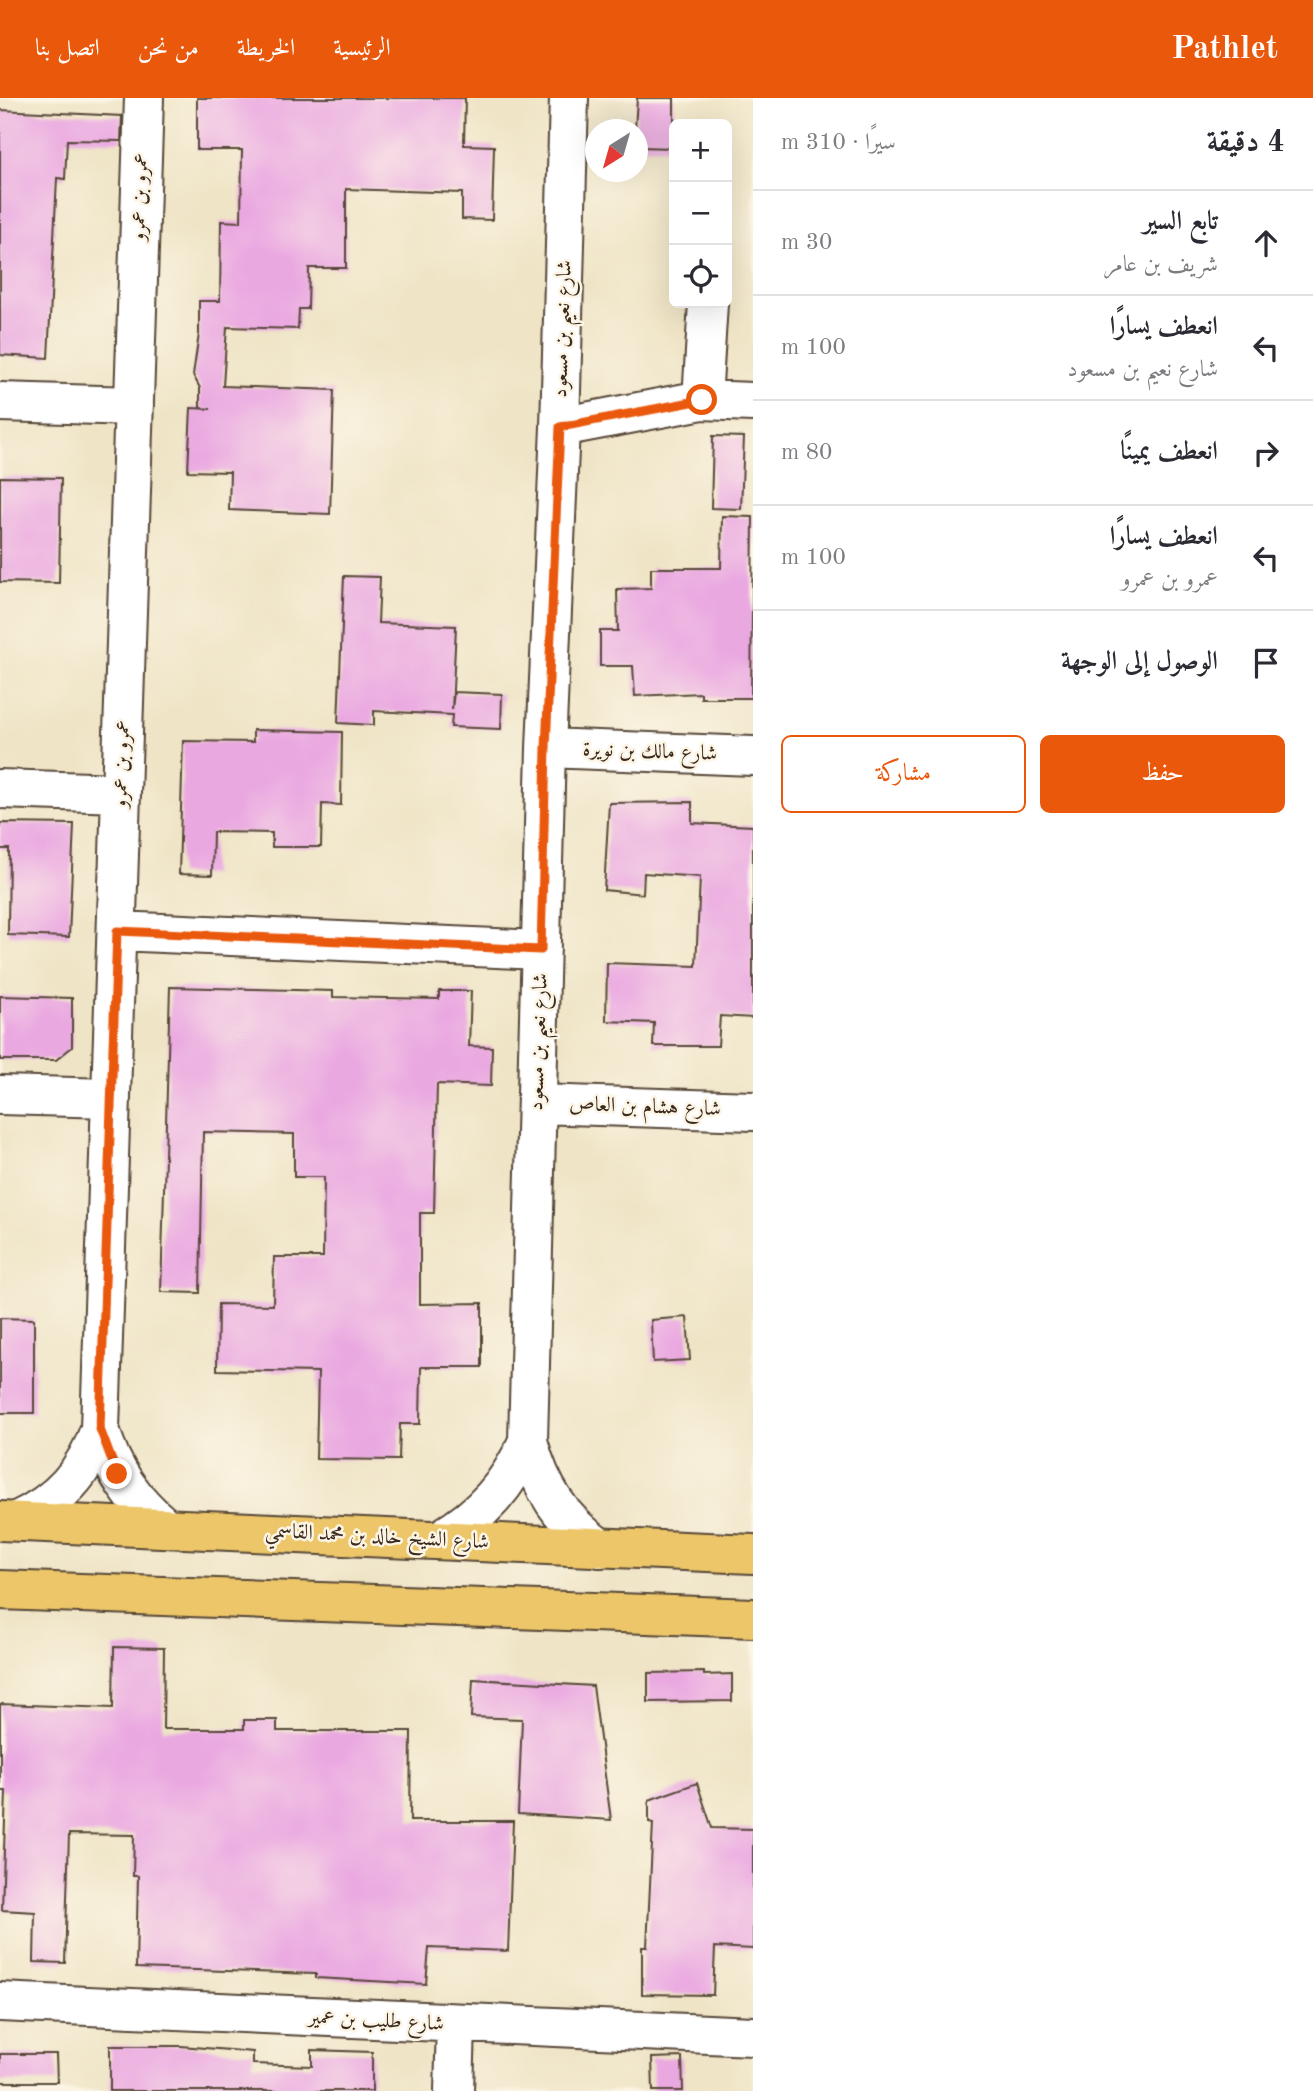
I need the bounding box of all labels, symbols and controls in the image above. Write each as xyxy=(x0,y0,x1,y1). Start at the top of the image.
text: Pathlet xyxy=(1171,33,1278,66)
text: اتصل بنا xyxy=(35,37,100,61)
text: من نحن xyxy=(138,37,199,61)
text: الخريطة xyxy=(237,37,295,61)
text: الرئيسية xyxy=(333,37,391,61)
north arrow xyxy=(585,119,648,182)
map controls xyxy=(669,119,732,308)
button: + xyxy=(669,119,732,182)
text: 4 دقيقة xyxy=(1207,128,1285,158)
text: سيرًا · 310 m xyxy=(781,131,896,154)
street label: عمرو بن عمرو xyxy=(128,153,153,244)
button: − xyxy=(669,182,732,245)
text: تابع السير xyxy=(1143,209,1218,235)
icon: ahead xyxy=(1247,224,1285,262)
text: 30 m xyxy=(781,231,832,254)
button: locate xyxy=(669,245,732,308)
text: شريف بن عامر xyxy=(1104,253,1218,276)
street label: شارع نعيم بن مسعود xyxy=(550,260,585,398)
text: انعطف يسارًا xyxy=(1110,314,1218,340)
icon: left xyxy=(1247,329,1285,367)
text: 100 m xyxy=(781,336,846,359)
text: شارع نعيم بن مسعود xyxy=(1067,358,1218,381)
route start xyxy=(686,384,717,415)
icon: right xyxy=(1247,434,1285,472)
text: انعطف يمينًا xyxy=(1120,439,1218,465)
text: 80 m xyxy=(781,441,832,464)
text: انعطف يسارًا xyxy=(1110,524,1218,550)
icon: left xyxy=(1247,539,1285,577)
text: 100 m xyxy=(781,546,846,569)
text: عمرو بن عمرو xyxy=(1121,568,1218,591)
icon: arrive xyxy=(1247,644,1285,682)
text: الوصول إلى الوجهة xyxy=(1061,649,1218,675)
street label: عمرو بن عمرو xyxy=(110,720,135,811)
button: مشاركة xyxy=(781,735,1026,813)
button: حفظ xyxy=(1040,735,1285,813)
street label: شارع مالك بن نويرة xyxy=(582,739,718,771)
street label: شارع نعيم بن مسعود xyxy=(526,973,561,1111)
street label: شارع هشام بن العاص xyxy=(569,1094,721,1126)
route end xyxy=(101,1458,132,1489)
street label: شارع الشيخ خالد بن محمد القاسمي xyxy=(264,1521,489,1561)
street label: شارع طليب بن عمير xyxy=(305,2007,444,2041)

